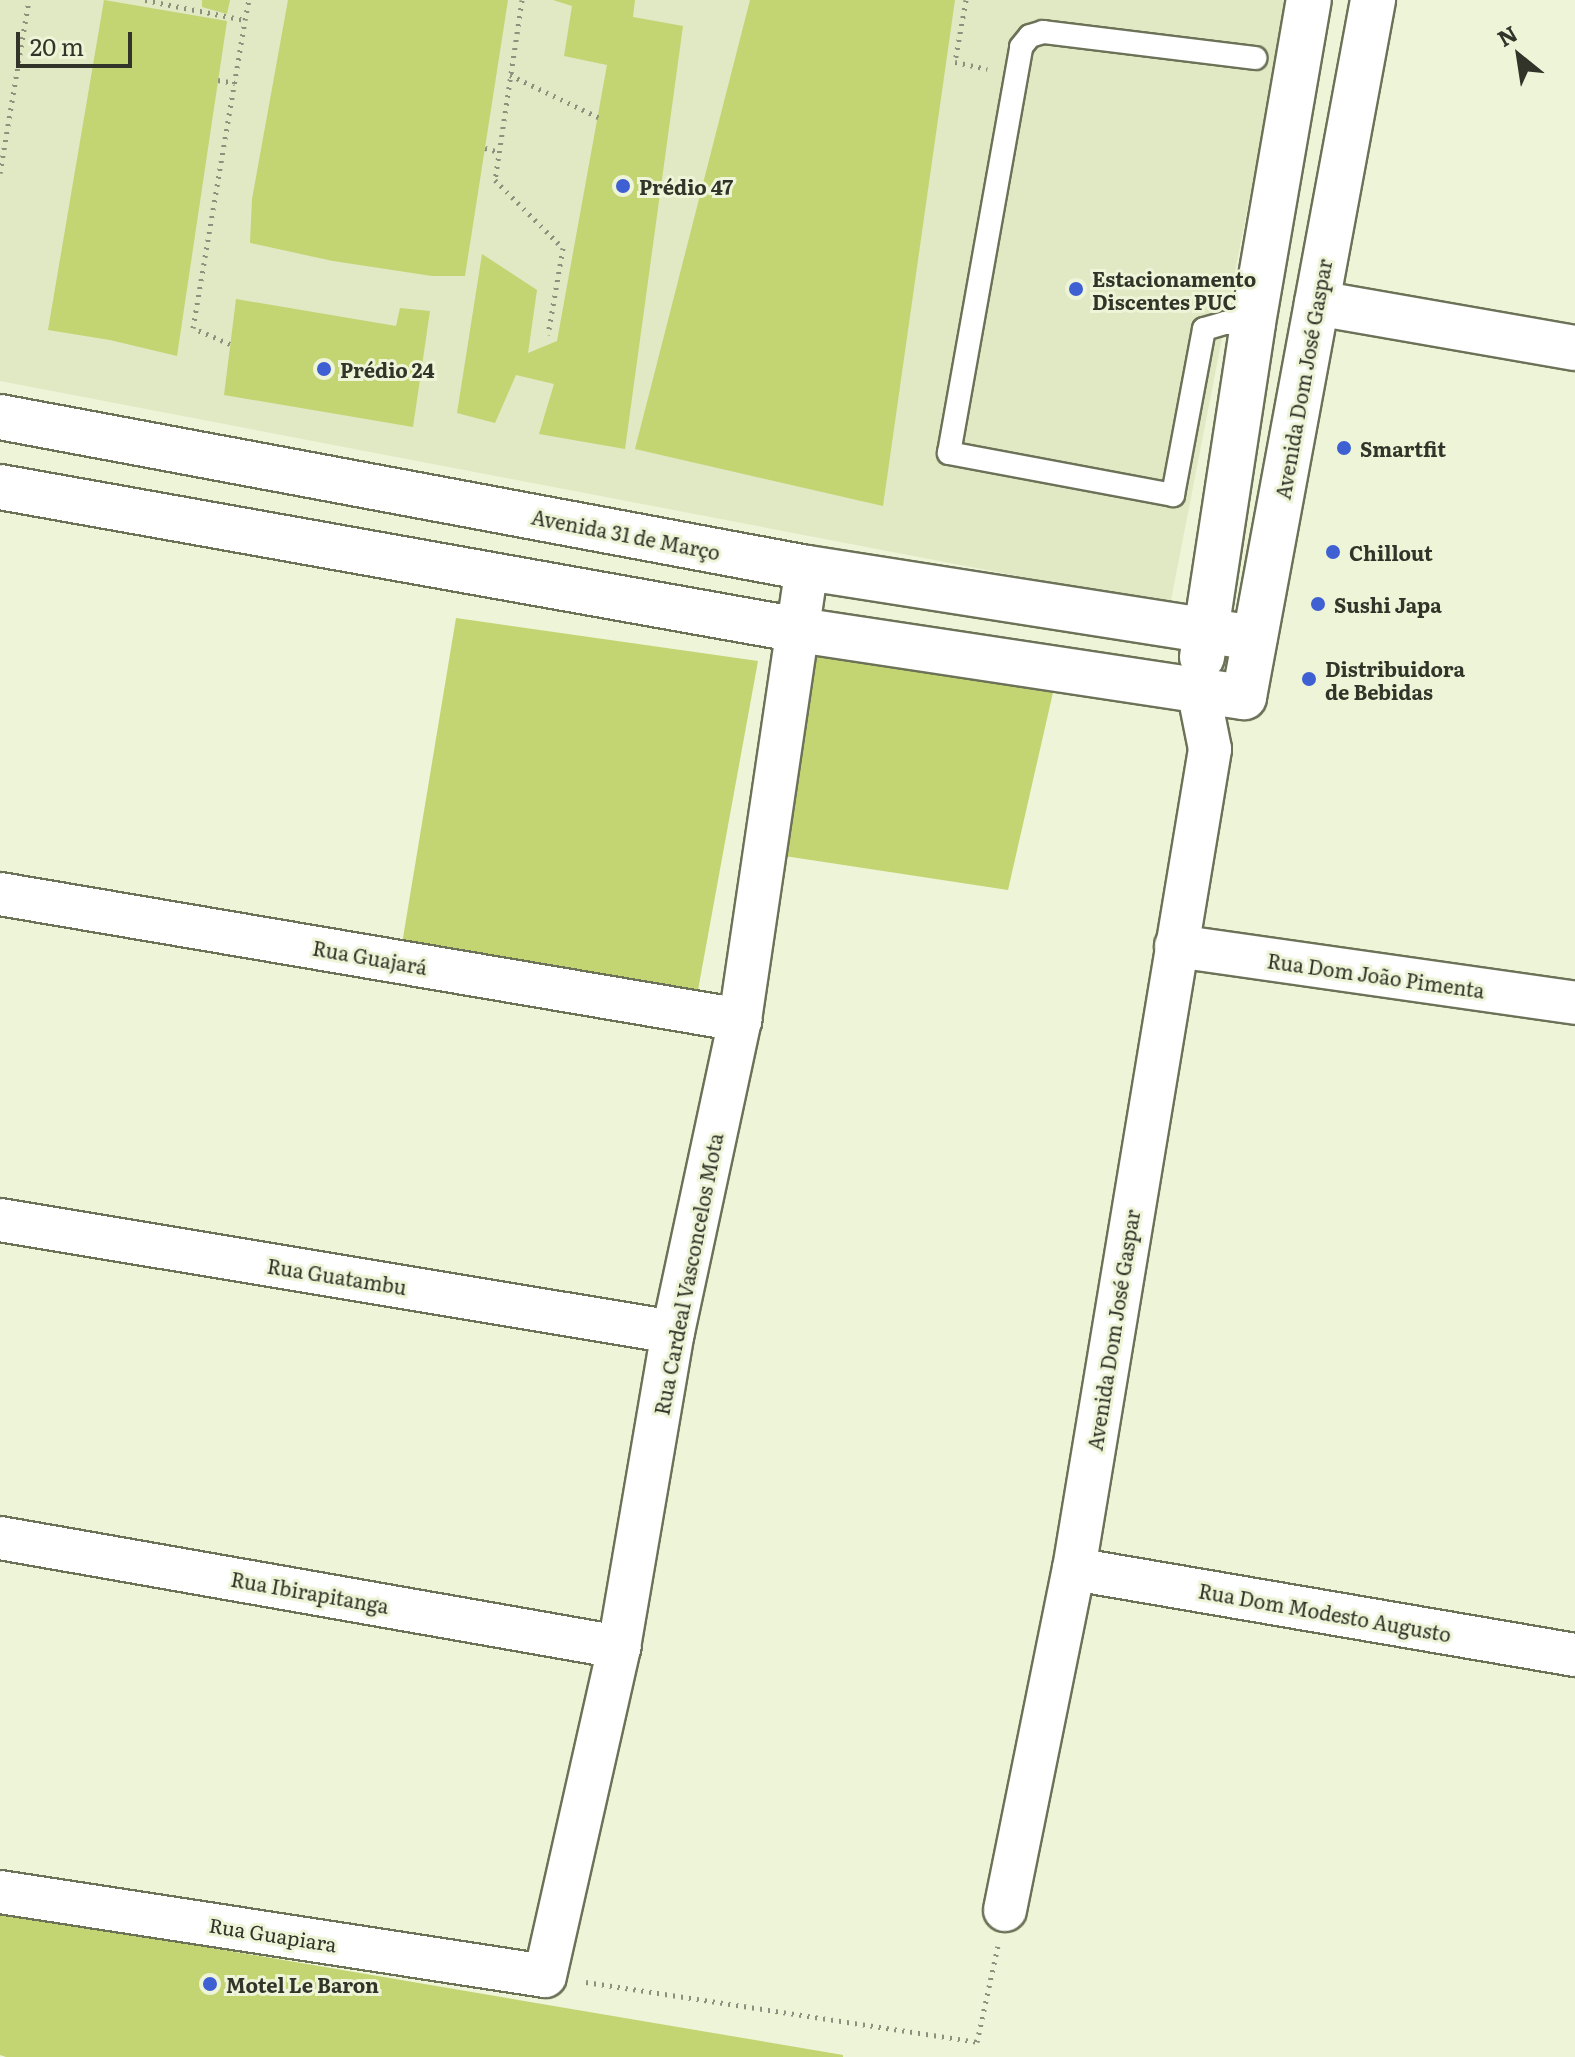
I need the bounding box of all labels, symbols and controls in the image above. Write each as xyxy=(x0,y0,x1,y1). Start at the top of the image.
scale bar xyxy=(20,16,136,66)
north arrow xyxy=(1479,16,1559,96)
text: N xyxy=(1491,16,1523,54)
text: 20 m xyxy=(30,28,84,63)
place label: Prédio 47 xyxy=(639,174,733,198)
marker: Prédio 47 xyxy=(614,177,632,195)
street label: Avenida Dom José Gaspar xyxy=(1270,257,1336,501)
place label: Estacionamento Discentes PUC xyxy=(1092,266,1256,313)
marker: Estacionamento Discentes PUC xyxy=(1067,280,1085,298)
place label: Prédio 24 xyxy=(340,357,435,381)
marker: Prédio 24 xyxy=(315,360,333,378)
place label: Smartfit xyxy=(1360,436,1446,460)
marker: Smartfit xyxy=(1335,439,1353,457)
street label: Avenida 31 de Março xyxy=(530,504,722,564)
place label: Chillout xyxy=(1349,540,1433,564)
marker: Chillout xyxy=(1324,543,1342,561)
place label: Sushi Japa xyxy=(1334,592,1442,616)
marker: Sushi Japa xyxy=(1309,595,1327,613)
place label: Distribuidora de Bebidas xyxy=(1325,656,1465,703)
marker: Distribuidora de Bebidas xyxy=(1300,670,1318,688)
street label: Rua Guajará xyxy=(311,935,429,979)
street label: Rua Dom João Pimenta xyxy=(1266,948,1486,1002)
street label: Rua Cardeal Vasconcelos Mota xyxy=(649,1131,727,1417)
street label: Avenida Dom José Gaspar xyxy=(1082,1208,1144,1452)
street label: Rua Guatambu xyxy=(266,1253,408,1299)
street label: Rua Ibirapitanga xyxy=(229,1566,391,1618)
street label: Rua Dom Modesto Augusto xyxy=(1197,1578,1453,1646)
street label: Rua Guapiara xyxy=(207,1912,339,1956)
place label: Motel Le Baron xyxy=(226,1972,379,1996)
marker: Motel Le Baron xyxy=(201,1975,219,1993)

